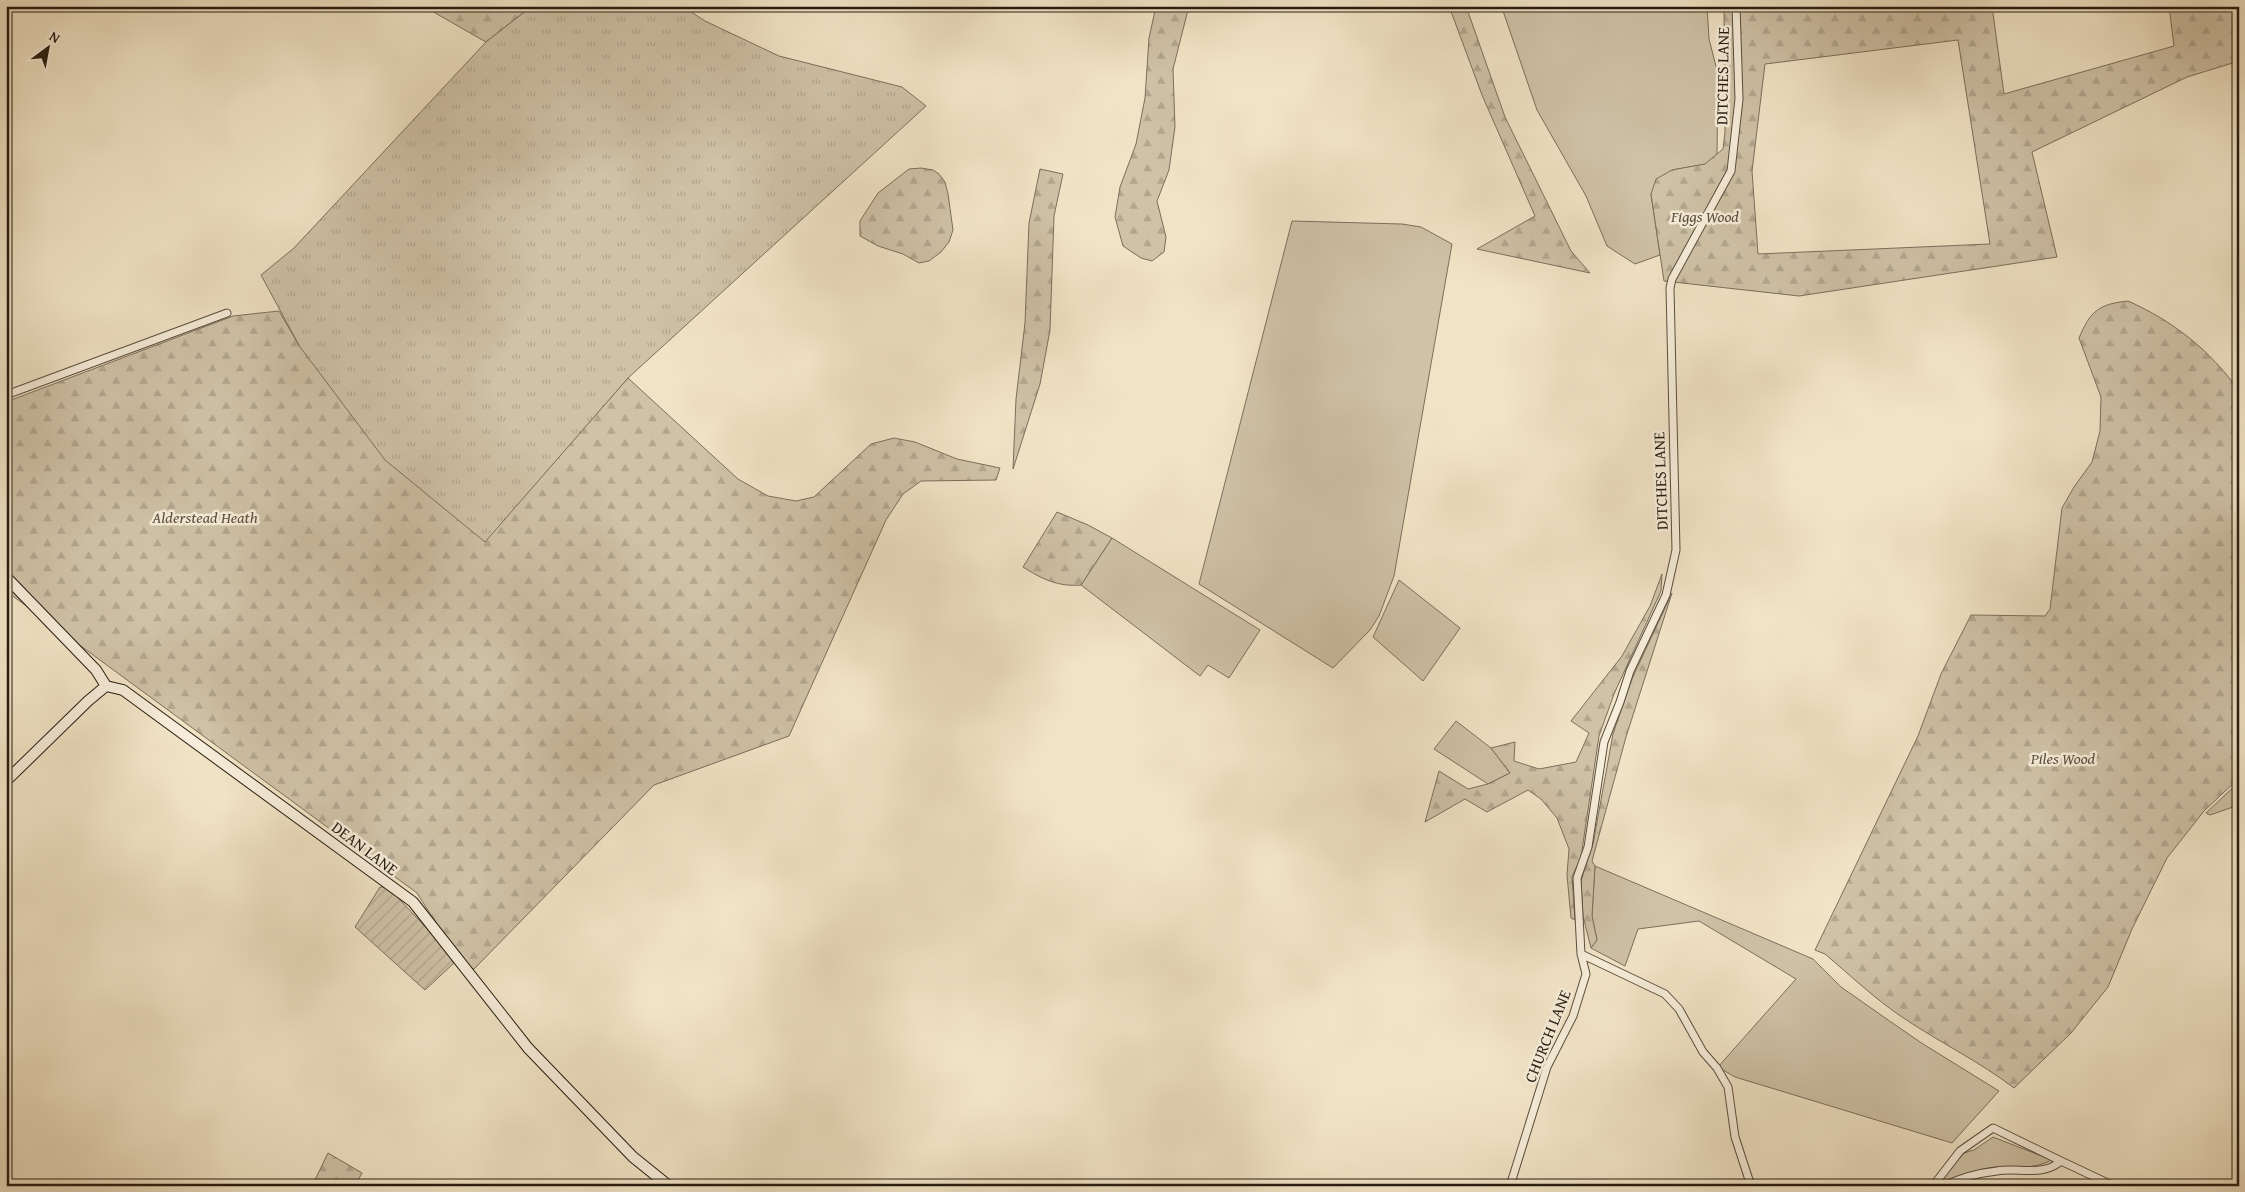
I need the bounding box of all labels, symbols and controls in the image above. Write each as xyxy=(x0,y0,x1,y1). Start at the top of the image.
north arrow xyxy=(22,22,72,72)
text: N xyxy=(46,26,65,48)
street label: DITCHES LANE xyxy=(1709,27,1735,125)
park label: Figgs Wood xyxy=(1670,204,1739,228)
street label: DITCHES LANE xyxy=(1646,431,1674,531)
park label: Alderstead Heath xyxy=(151,505,258,529)
park label: Piles Wood xyxy=(2030,746,2096,770)
street label: DEAN LANE xyxy=(327,815,403,881)
street label: CHURCH LANE xyxy=(1518,986,1576,1086)

